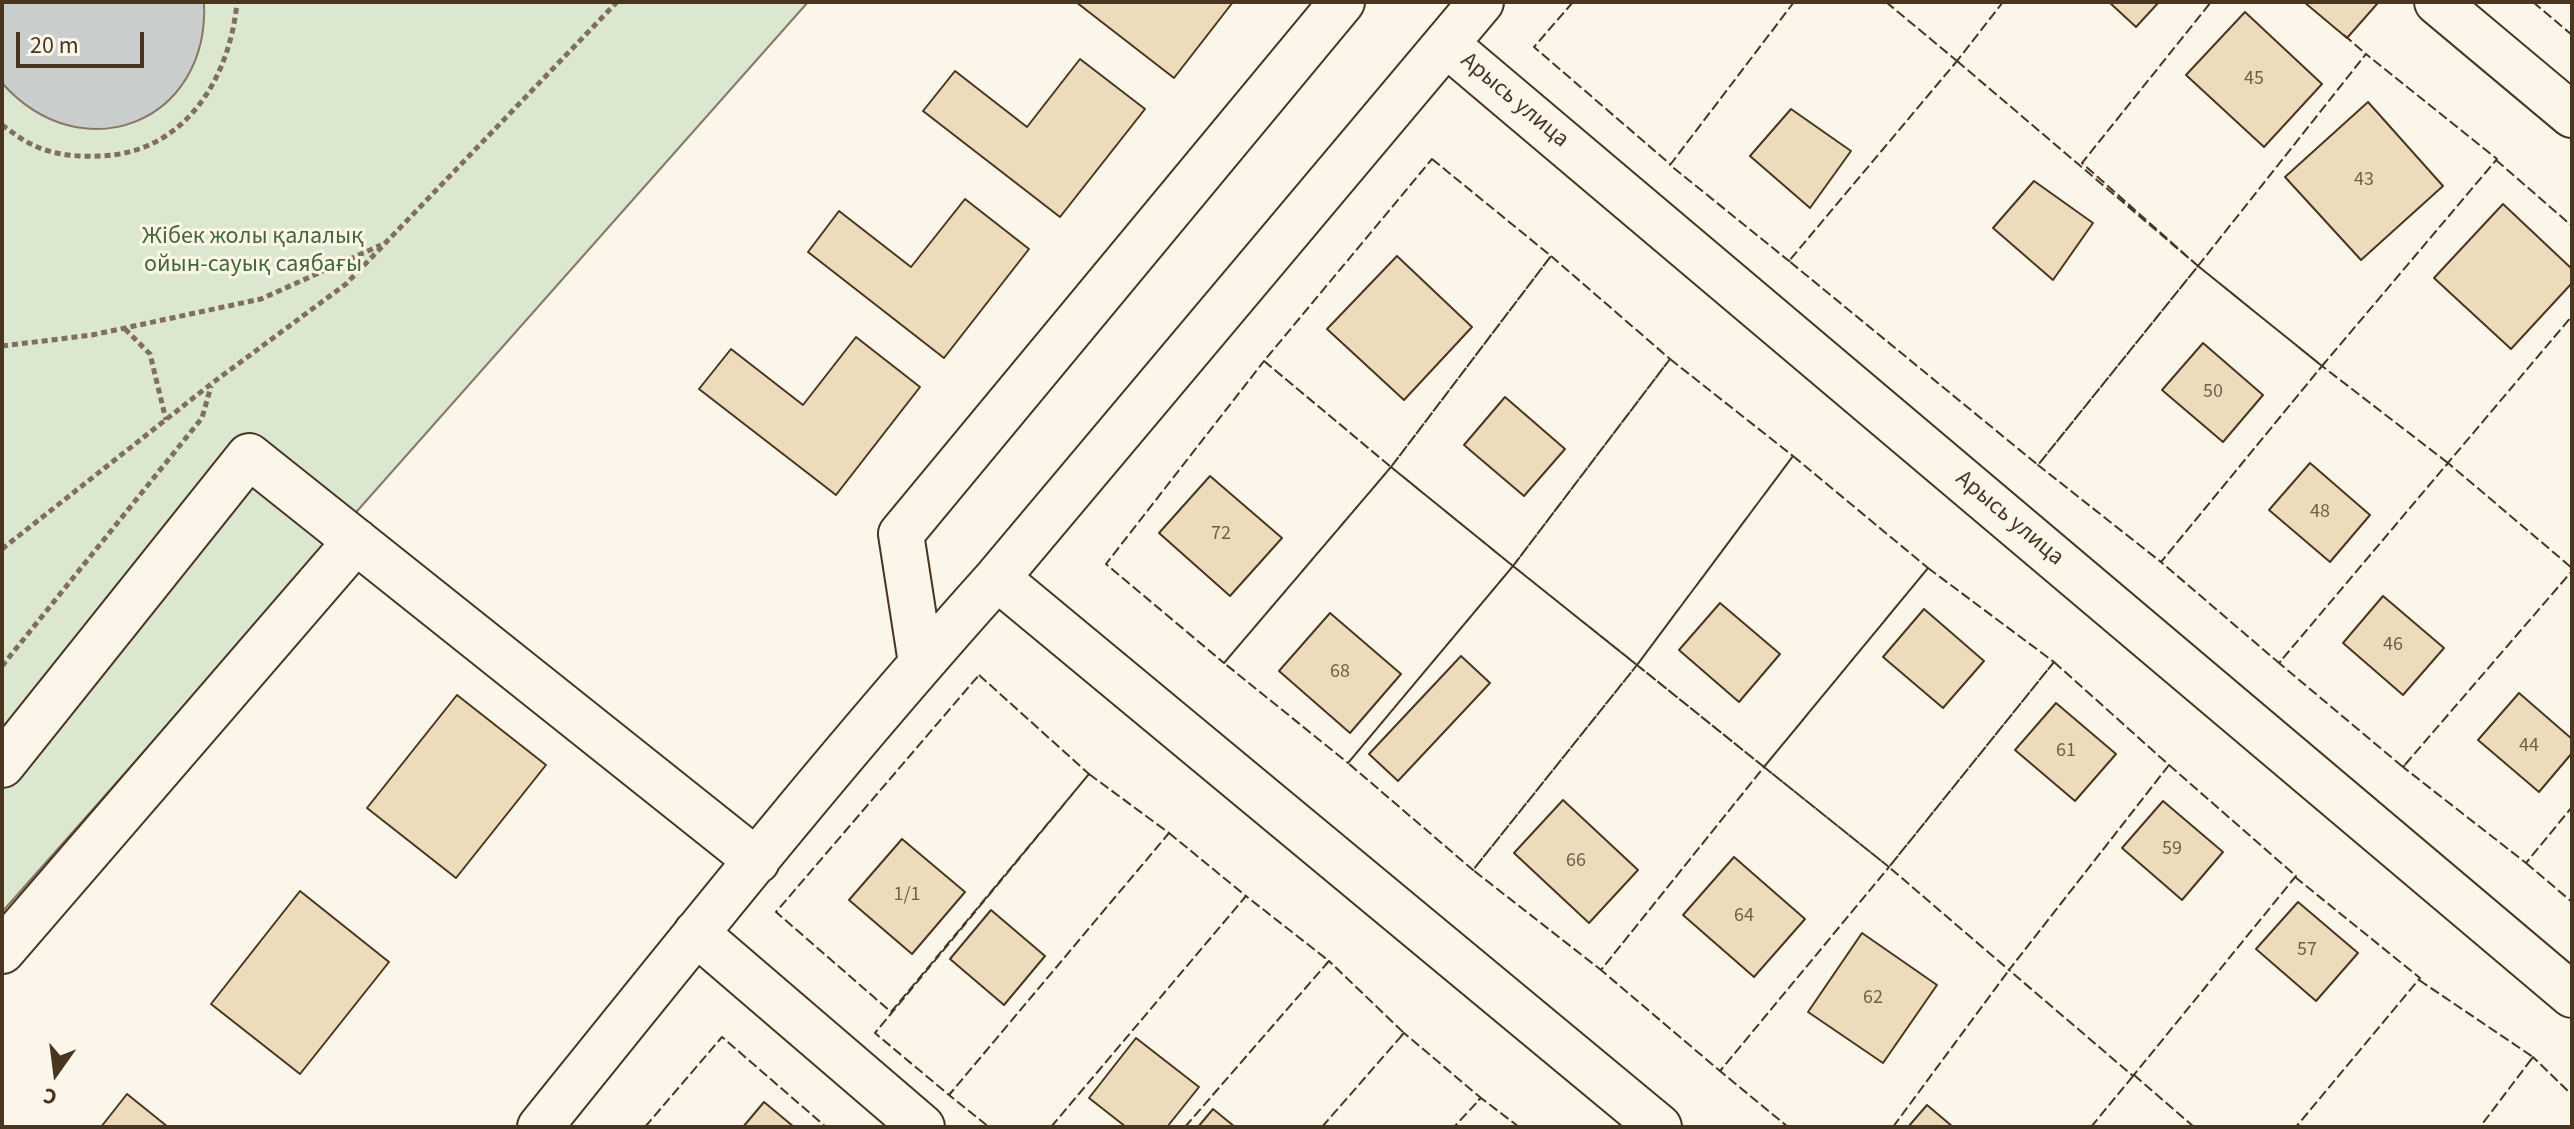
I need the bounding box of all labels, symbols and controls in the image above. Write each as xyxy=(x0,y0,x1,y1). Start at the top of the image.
scale bar xyxy=(20,16,148,66)
text: 20 m xyxy=(30,28,79,63)
street label: Арысь улица xyxy=(1454,47,1574,155)
house number: 45 xyxy=(2244,68,2264,92)
house number: 43 xyxy=(2354,169,2374,193)
park label: Жібек жолы қалалық ойын-сауық саябағы xyxy=(142,224,364,280)
house number: 50 xyxy=(2203,381,2223,405)
street label: Арысь улица xyxy=(1949,465,2069,573)
house number: 48 xyxy=(2310,501,2330,525)
house number: 72 xyxy=(1211,523,1231,547)
house number: 46 xyxy=(2383,634,2403,658)
house number: 68 xyxy=(1330,661,1350,685)
house number: 44 xyxy=(2519,735,2539,759)
house number: 61 xyxy=(2056,740,2076,764)
house number: 59 xyxy=(2162,838,2182,862)
house number: 66 xyxy=(1566,850,1586,874)
house number: 1/1 xyxy=(894,884,920,908)
house number: 64 xyxy=(1734,905,1754,929)
house number: 57 xyxy=(2297,939,2317,963)
house number: 62 xyxy=(1863,987,1883,1011)
north arrow xyxy=(16,1033,96,1113)
text: С xyxy=(40,1079,60,1113)

